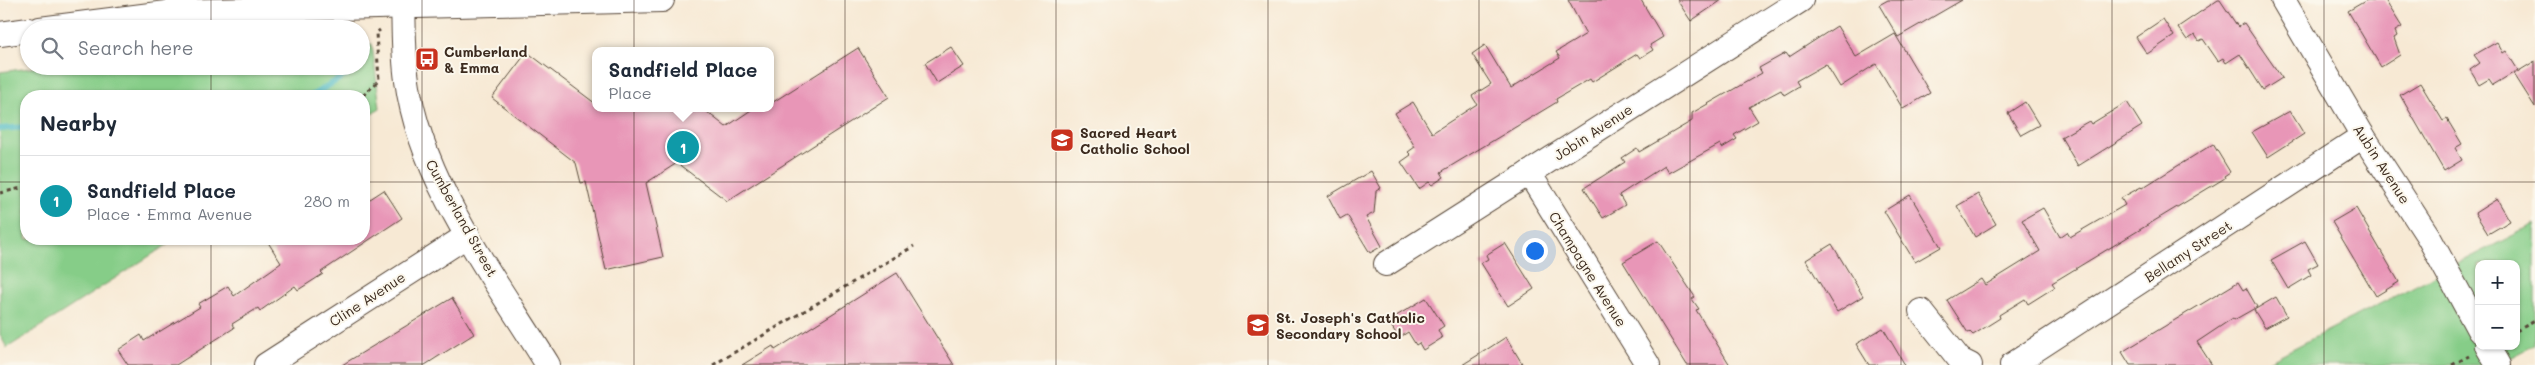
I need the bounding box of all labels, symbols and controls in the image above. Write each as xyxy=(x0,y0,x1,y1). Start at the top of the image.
search box xyxy=(20,20,370,75)
icon: search xyxy=(38,34,66,62)
text: Search here xyxy=(78,35,194,60)
place label: Cumberland & Emma xyxy=(444,42,527,77)
bus stop icon: Cumberland & Emma xyxy=(414,46,440,72)
popup xyxy=(592,47,774,112)
text: Sandfield Place xyxy=(609,57,757,82)
text: Place xyxy=(609,82,652,103)
street label: Jobin Avenue xyxy=(1550,100,1636,164)
text: Nearby xyxy=(40,109,117,136)
street label: Aubin Avenue xyxy=(2349,121,2415,207)
place label: Sacred Heart Catholic School xyxy=(1080,123,1190,158)
school or university icon: Sacred Heart Catholic School xyxy=(1049,127,1075,153)
pin: 1 xyxy=(667,128,699,166)
street label: Cumberland Street xyxy=(422,156,502,280)
text: Sandfield Place xyxy=(87,178,236,203)
text: 1 xyxy=(52,190,60,211)
text: 280 m xyxy=(304,190,350,211)
text: Place · Emma Avenue xyxy=(87,203,252,224)
street label: Champagne Avenue xyxy=(1545,208,1631,330)
street label: Bellamy Street xyxy=(2141,216,2235,286)
your location xyxy=(1522,238,1548,264)
map controls xyxy=(2475,260,2520,350)
button: + xyxy=(2475,260,2520,305)
street label: Cline Avenue xyxy=(325,267,409,331)
button: − xyxy=(2475,305,2520,350)
place label: St. Joseph's Catholic Secondary School xyxy=(1276,308,1425,343)
school or university icon: St. Joseph's Catholic Secondary School xyxy=(1245,312,1271,338)

